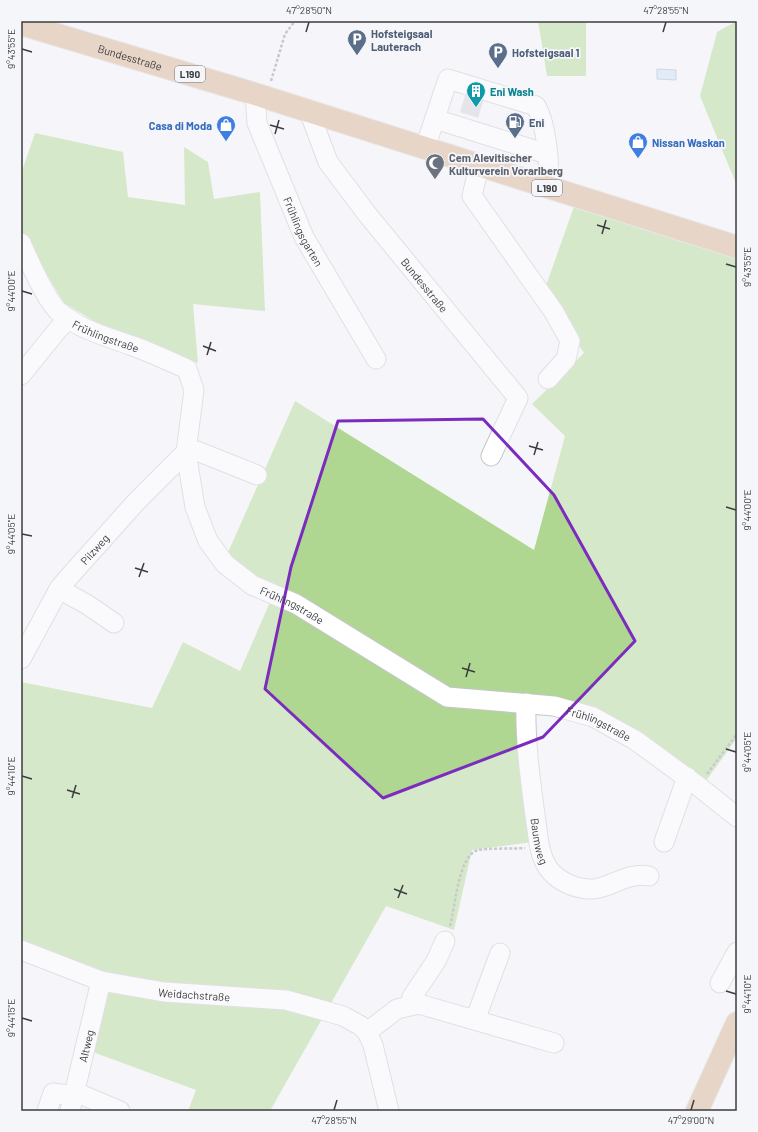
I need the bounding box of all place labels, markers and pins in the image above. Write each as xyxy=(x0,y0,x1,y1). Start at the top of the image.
place label: Hofsteigsaal Lauterach xyxy=(371,27,433,53)
parking icon: Hofsteigsaal Lauterach xyxy=(346,28,368,56)
parking icon: Hofsteigsaal 1 xyxy=(487,41,509,69)
place label: Hofsteigsaal 1 xyxy=(512,46,580,59)
building icon: Eni Wash xyxy=(465,80,487,108)
place label: Eni Wash xyxy=(490,85,534,98)
fuel station icon: Eni xyxy=(504,111,526,139)
shop icon: Casa di Moda xyxy=(215,114,237,142)
place label: Eni xyxy=(529,116,544,129)
place label: Casa di Moda xyxy=(149,119,212,132)
shop icon: Nissan Waskan xyxy=(627,131,649,159)
place label: Nissan Waskan xyxy=(652,136,725,149)
place label: Cem Alevitischer Kulturverein Vorarlberg xyxy=(449,151,563,177)
mosque icon: Cem Alevitischer Kulturverein Vorarlberg xyxy=(424,152,446,180)

